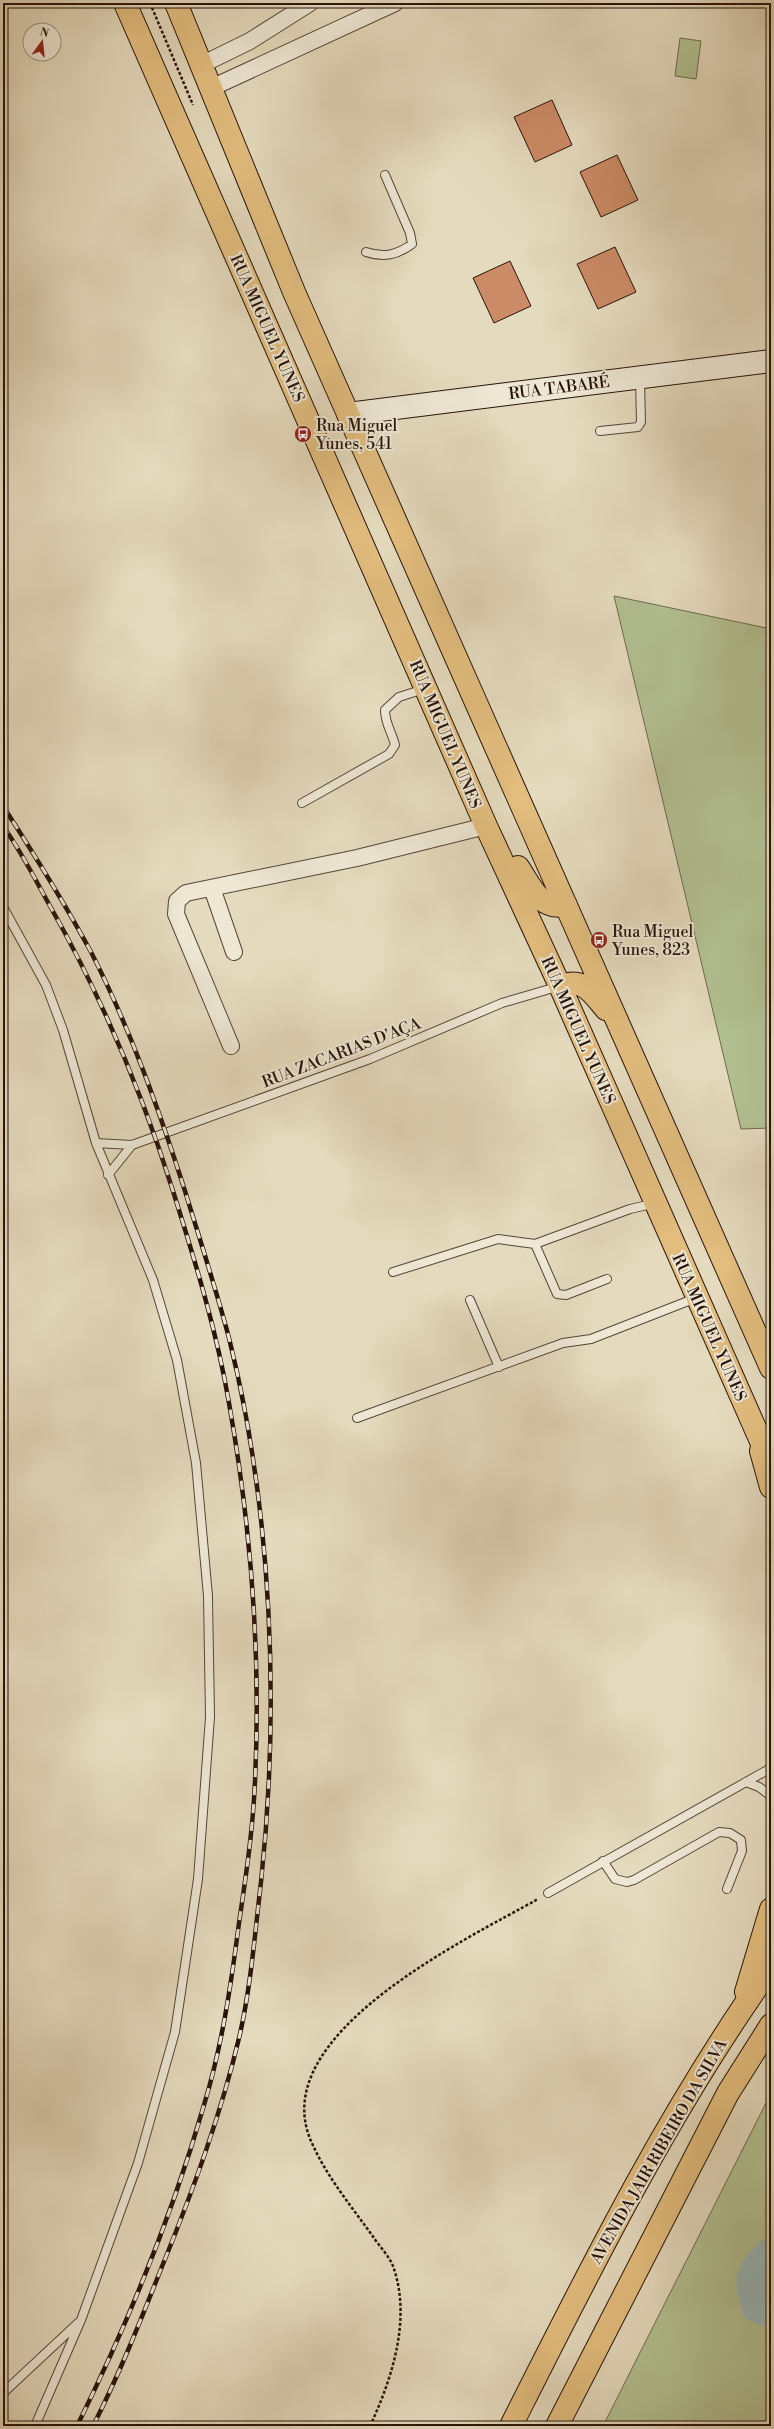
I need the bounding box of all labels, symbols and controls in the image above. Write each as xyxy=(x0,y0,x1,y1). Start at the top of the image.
north arrow xyxy=(22,22,62,62)
text: N xyxy=(38,25,51,41)
street label: RUA MIGUEL YUNES xyxy=(226,251,309,405)
street label: RUA TABARÉ xyxy=(507,370,611,404)
place label: Rua Miguel Yunes, 541 xyxy=(315,416,397,454)
bus stop icon: Rua Miguel Yunes, 541 xyxy=(293,424,313,444)
street label: RUA MIGUEL YUNES xyxy=(405,657,485,812)
place label: Rua Miguel Yunes, 823 xyxy=(611,922,693,960)
bus stop icon: Rua Miguel Yunes, 823 xyxy=(589,930,609,950)
street label: RUA MIGUEL YUNES xyxy=(537,953,620,1107)
street label: RUA ZACARIAS D'AÇA xyxy=(259,1013,424,1092)
street label: RUA MIGUEL YUNES xyxy=(668,1250,751,1404)
street label: AVENIDA JAIR RIBEIRO DA SILVA xyxy=(586,2034,732,2268)

